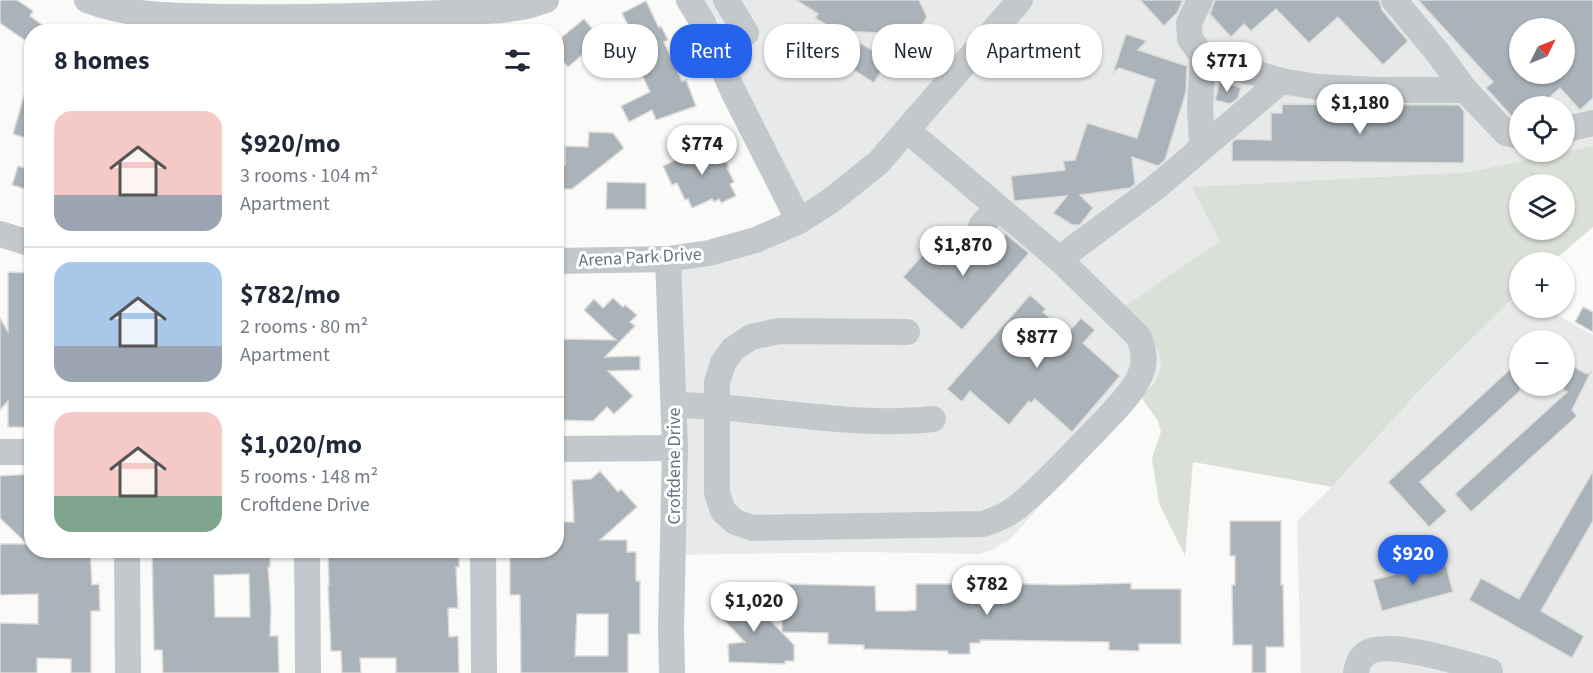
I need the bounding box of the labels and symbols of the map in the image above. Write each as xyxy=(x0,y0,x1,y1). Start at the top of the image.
north arrow xyxy=(1509,18,1575,84)
pin: $771 xyxy=(1191,42,1263,93)
pin: $1,180 xyxy=(1311,84,1409,135)
pin: $774 xyxy=(666,125,738,176)
pin: $1,870 xyxy=(914,226,1012,277)
street label: Arena Park Drive xyxy=(578,242,702,273)
pin: $877 xyxy=(1001,318,1073,369)
street label: Croftdene Drive xyxy=(662,408,687,524)
pin: $920 xyxy=(1377,535,1449,586)
pin: $782 xyxy=(951,565,1023,616)
pin: $1,020 xyxy=(705,582,803,633)

